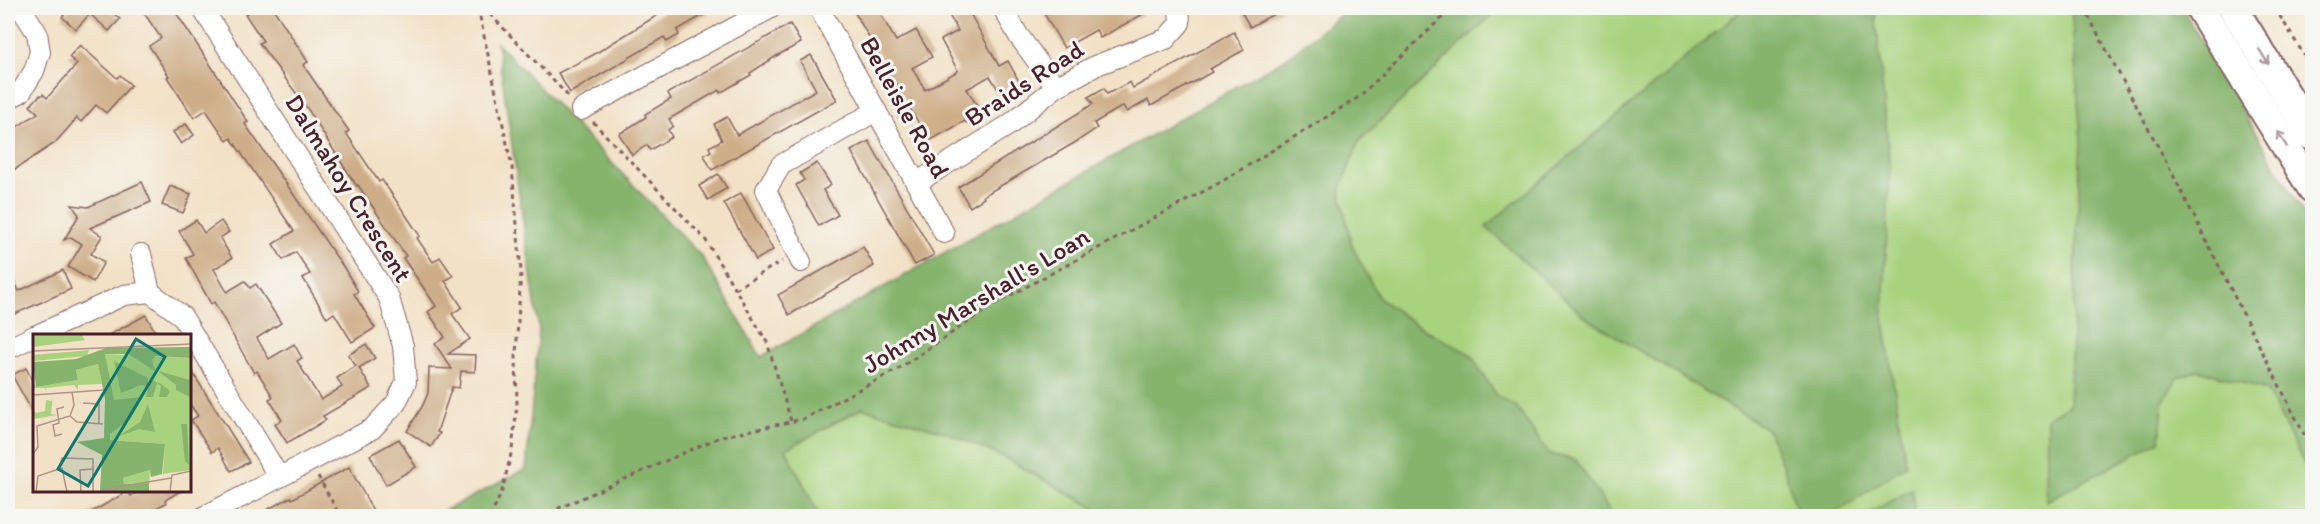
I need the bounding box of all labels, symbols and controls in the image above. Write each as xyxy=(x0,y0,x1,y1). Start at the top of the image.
street label: Belleisle Road xyxy=(853,31,957,183)
street label: Braids Road xyxy=(958,32,1090,133)
one-way arrow xyxy=(2258,48,2270,65)
street label: Dalmahoy Crescent xyxy=(278,88,420,288)
one-way arrow xyxy=(2275,131,2287,148)
street label: Johnny Marshall's Loan xyxy=(857,220,1095,380)
inset map xyxy=(33,334,190,491)

